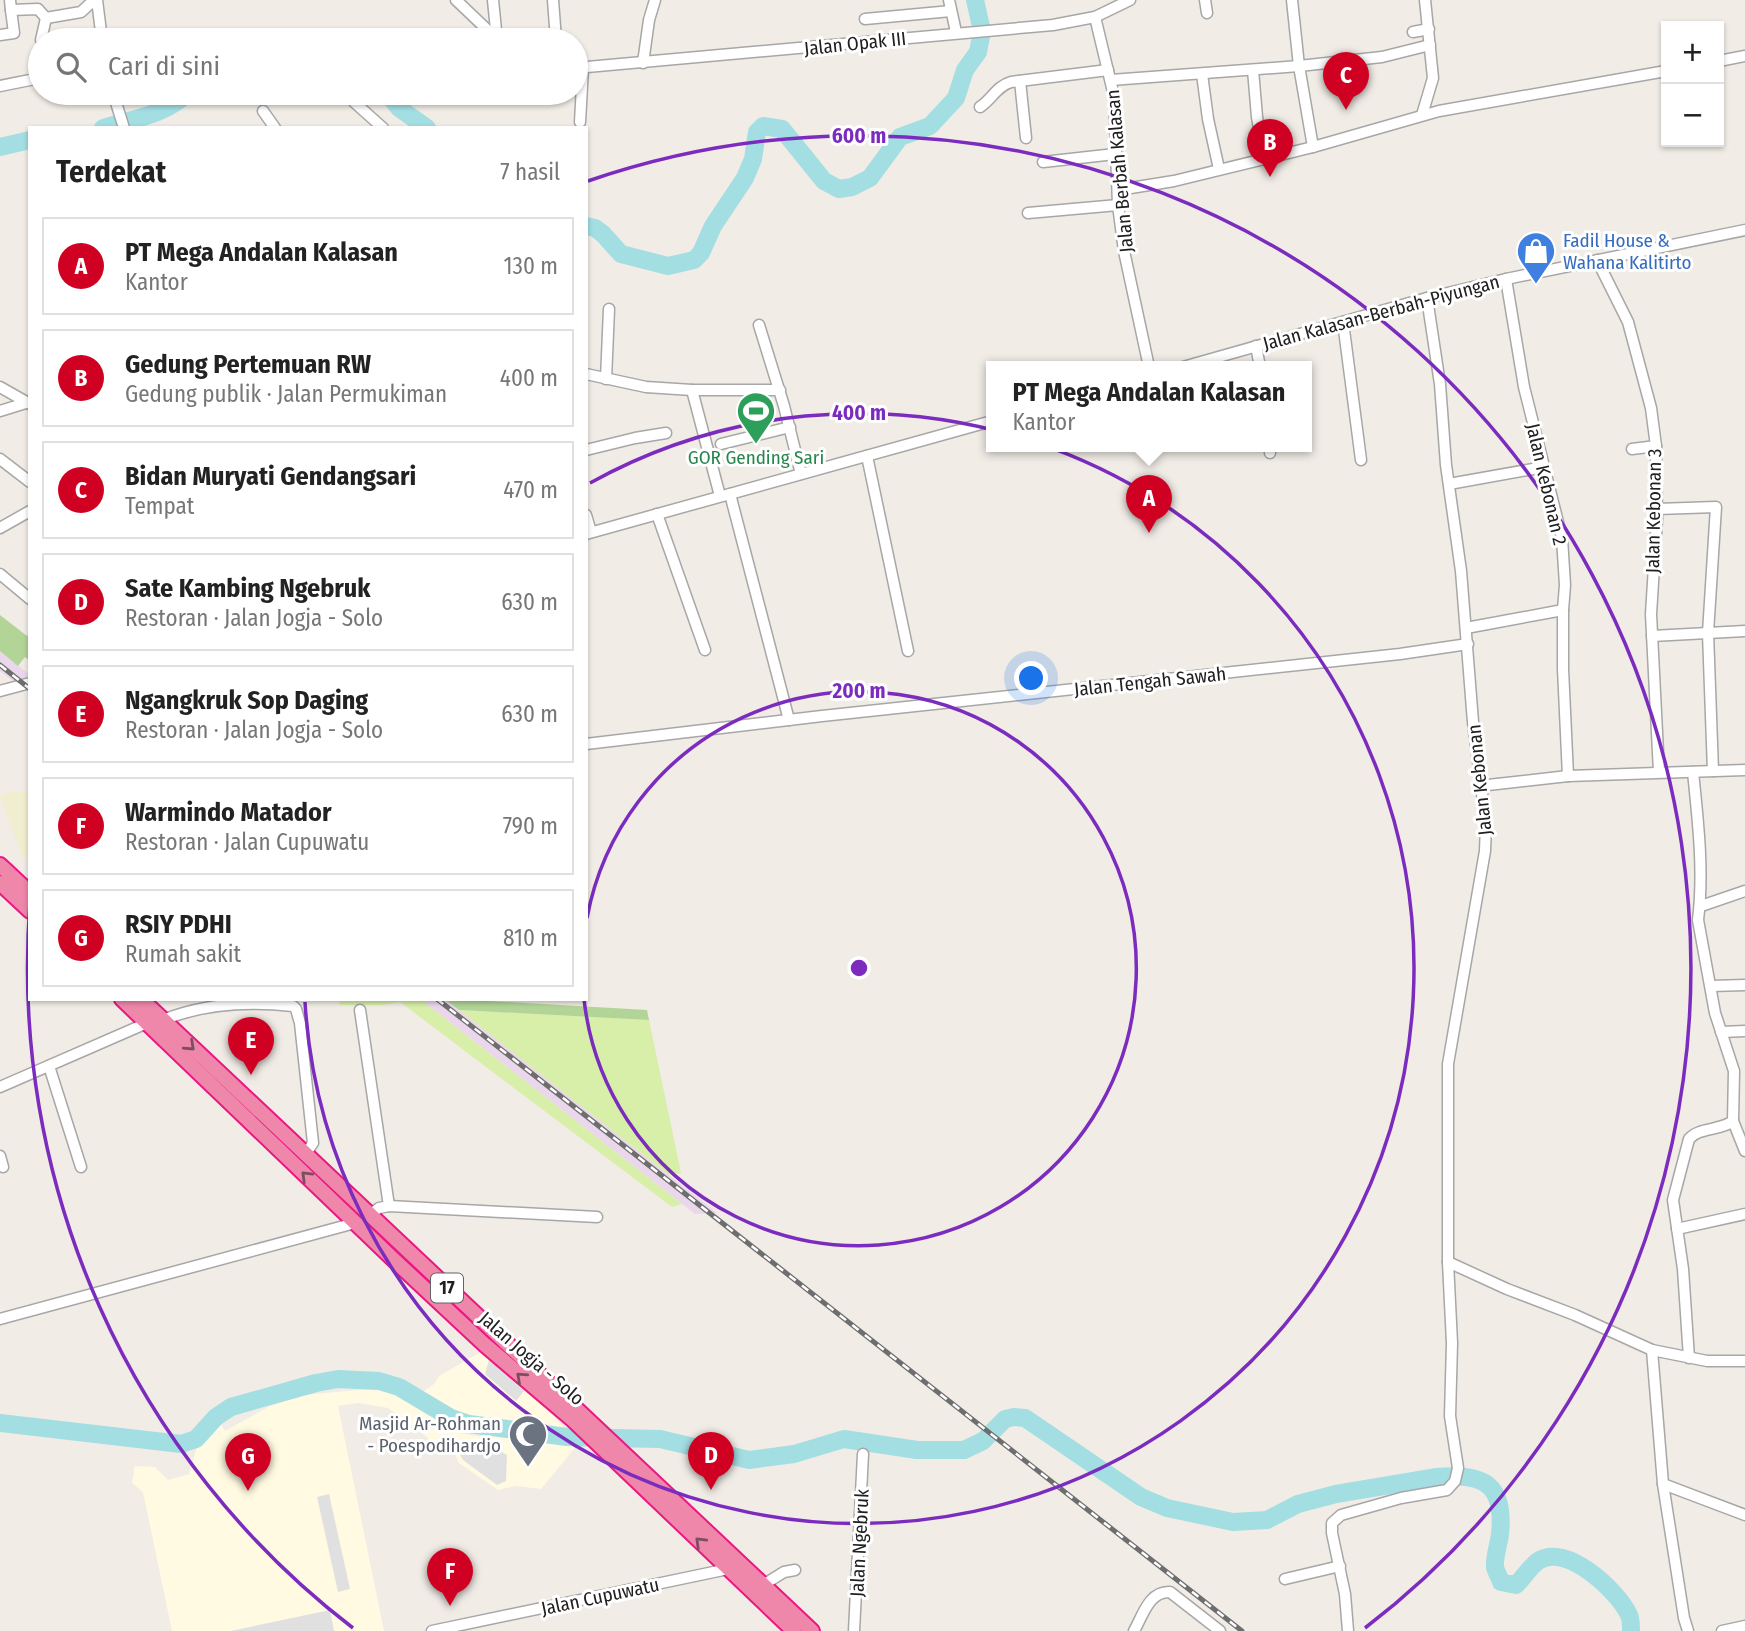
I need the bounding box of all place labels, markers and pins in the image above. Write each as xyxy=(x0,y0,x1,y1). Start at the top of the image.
pin: C xyxy=(1323,52,1369,110)
pin: B xyxy=(1247,119,1293,177)
place label: Fadil House & Wahana Kalitirto xyxy=(1563,229,1691,274)
shop icon: Fadil House & Wahana Kalitirto xyxy=(1515,230,1557,285)
sports icon: GOR Gending Sari xyxy=(735,390,777,445)
place label: GOR Gending Sari xyxy=(688,446,824,469)
pin: A xyxy=(1126,475,1172,533)
centre of rings xyxy=(847,956,871,980)
pin: E xyxy=(228,1017,274,1075)
place label: Masjid Ar-Rohman - Poespodihardjo xyxy=(359,1412,501,1457)
mosque icon: Masjid Ar-Rohman - Poespodihardjo xyxy=(507,1413,549,1468)
pin: D xyxy=(688,1432,734,1490)
pin: G xyxy=(225,1433,271,1491)
pin: F xyxy=(427,1548,473,1606)

